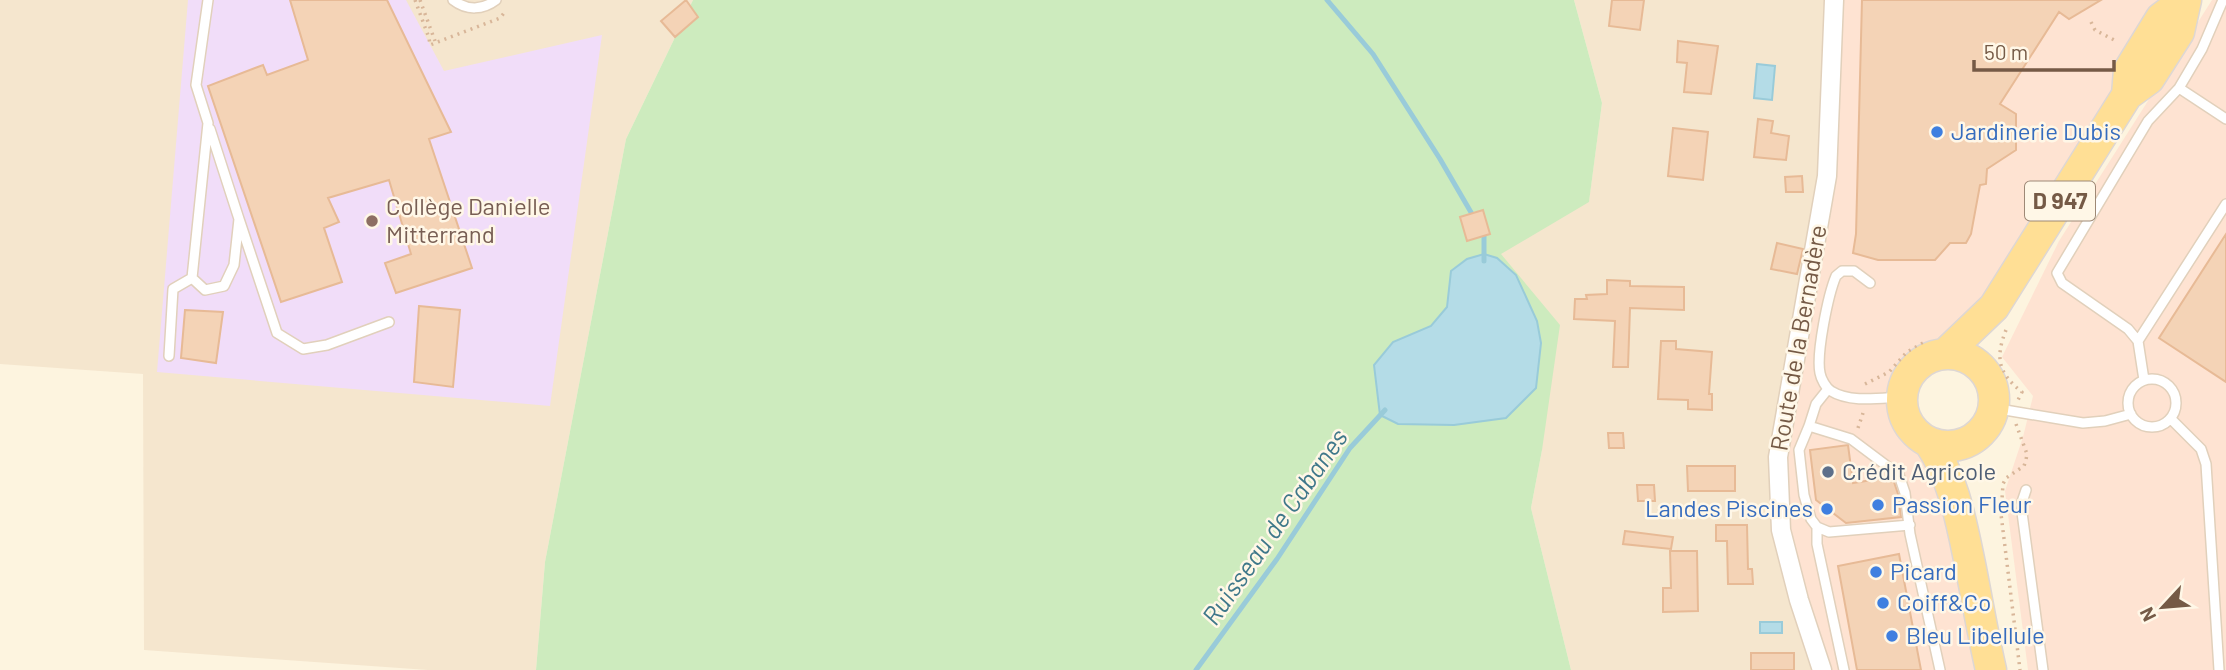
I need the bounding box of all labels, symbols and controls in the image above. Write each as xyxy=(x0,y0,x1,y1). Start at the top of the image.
scale bar xyxy=(1974,28,2114,72)
text: 50 m xyxy=(1984,39,2028,64)
place label: Jardinerie Dubis xyxy=(1951,116,2121,145)
marker: Jardinerie Dubis xyxy=(1929,124,1945,140)
road number: D 947 xyxy=(2025,182,2095,220)
place label: Collège Danielle Mitterrand xyxy=(386,191,551,248)
marker: Collège Danielle Mitterrand xyxy=(364,213,380,229)
street label: Route de la Bernadère xyxy=(1763,223,1832,453)
water label: Ruisseau de Cabanes xyxy=(1194,422,1353,630)
place label: Crédit Agricole xyxy=(1842,456,1996,485)
marker: Crédit Agricole xyxy=(1820,464,1836,480)
place label: Passion Fleur xyxy=(1892,489,2032,518)
place label: Landes Piscines xyxy=(1645,493,1813,522)
marker: Passion Fleur xyxy=(1870,497,1886,513)
marker: Landes Piscines xyxy=(1819,501,1835,517)
place label: Picard xyxy=(1890,556,1957,585)
marker: Picard xyxy=(1868,564,1884,580)
north arrow xyxy=(2128,572,2198,642)
place label: Coiff&Co xyxy=(1897,587,1991,616)
marker: Coiff&Co xyxy=(1875,595,1891,611)
text: N xyxy=(2134,604,2160,625)
place label: Bleu Libellule xyxy=(1906,620,2045,649)
marker: Bleu Libellule xyxy=(1884,628,1900,644)

